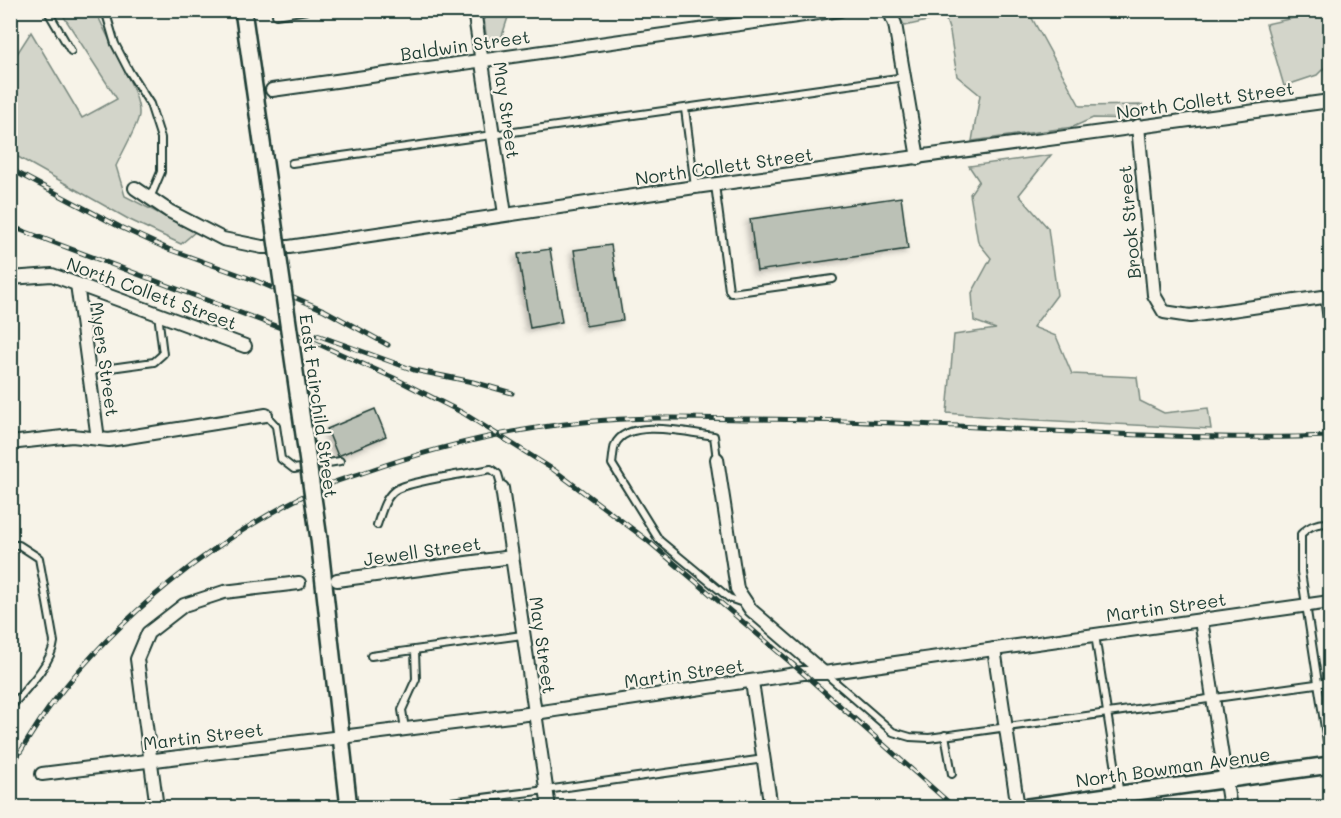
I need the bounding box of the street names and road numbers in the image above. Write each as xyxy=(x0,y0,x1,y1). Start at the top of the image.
street label: Baldwin Street xyxy=(399,24,531,66)
street label: May Street xyxy=(488,60,526,160)
street label: North Collett Street xyxy=(1114,76,1296,124)
street label: North Collett Street xyxy=(633,142,815,190)
street label: Brook Street xyxy=(1112,164,1146,280)
street label: North Collett Street xyxy=(64,251,240,335)
street label: Myers Street xyxy=(85,300,125,418)
street label: East Fairchild Street xyxy=(294,313,344,499)
street label: Jewell Street xyxy=(362,531,482,571)
street label: Martin Street xyxy=(1104,587,1228,627)
street label: May Street xyxy=(524,595,562,695)
street label: Martin Street xyxy=(622,653,746,693)
street label: Martin Street xyxy=(141,717,265,755)
street label: North Bowman Avenue xyxy=(1074,741,1272,793)

